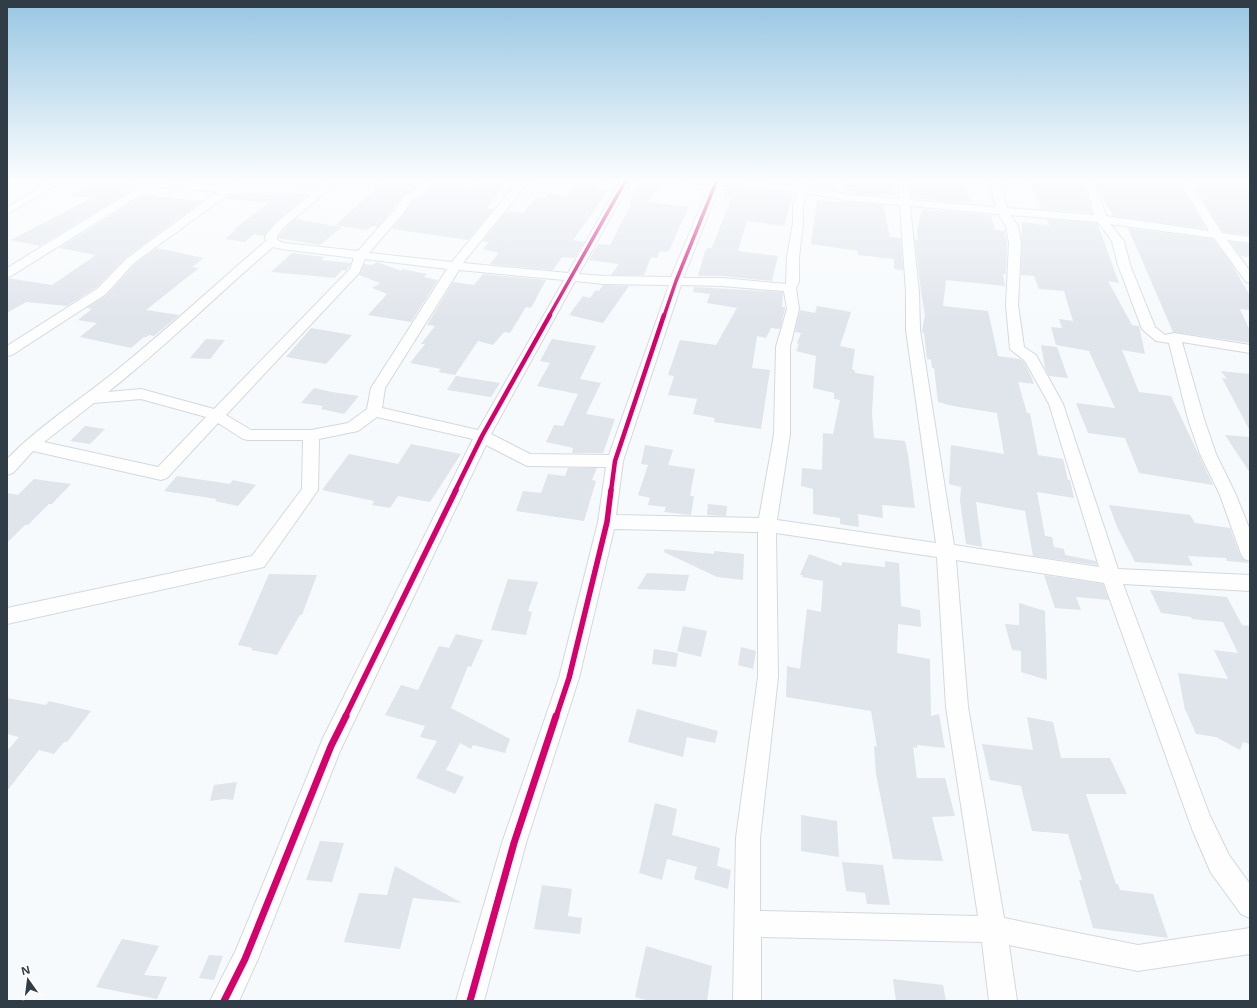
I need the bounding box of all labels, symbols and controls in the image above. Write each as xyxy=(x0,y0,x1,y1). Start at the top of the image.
north arrow xyxy=(8,960,48,1000)
text: N xyxy=(19,961,32,978)

